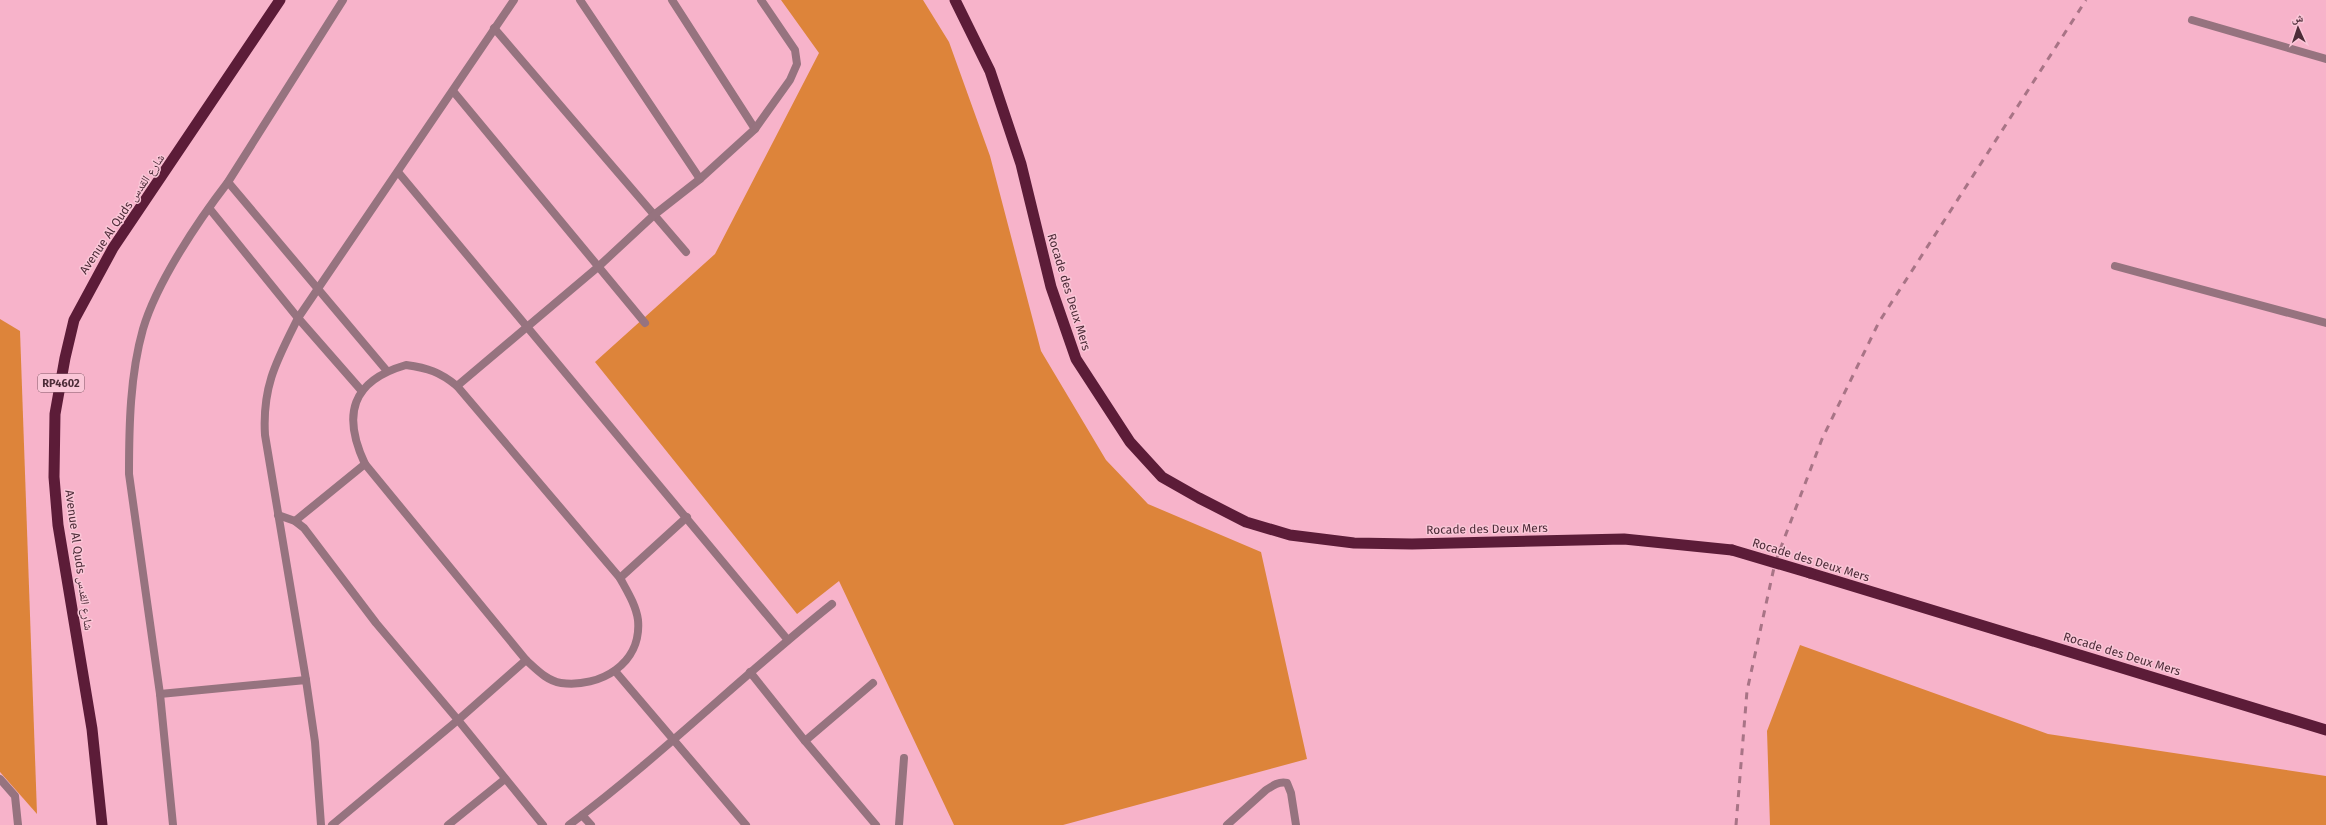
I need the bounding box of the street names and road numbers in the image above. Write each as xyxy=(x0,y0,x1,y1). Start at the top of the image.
street label: Avenue Al Quds شارع القدس xyxy=(77,151,168,277)
street label: Rocade des Deux Mers xyxy=(1044,232,1094,353)
road number: RP4602 xyxy=(38,374,84,392)
street label: Avenue Al Quds شارع القدس xyxy=(61,489,96,631)
street label: Rocade des Deux Mers xyxy=(1426,521,1548,537)
street label: Rocade des Deux Mers xyxy=(1751,535,1872,585)
street label: Rocade des Deux Mers xyxy=(2062,629,2183,679)

